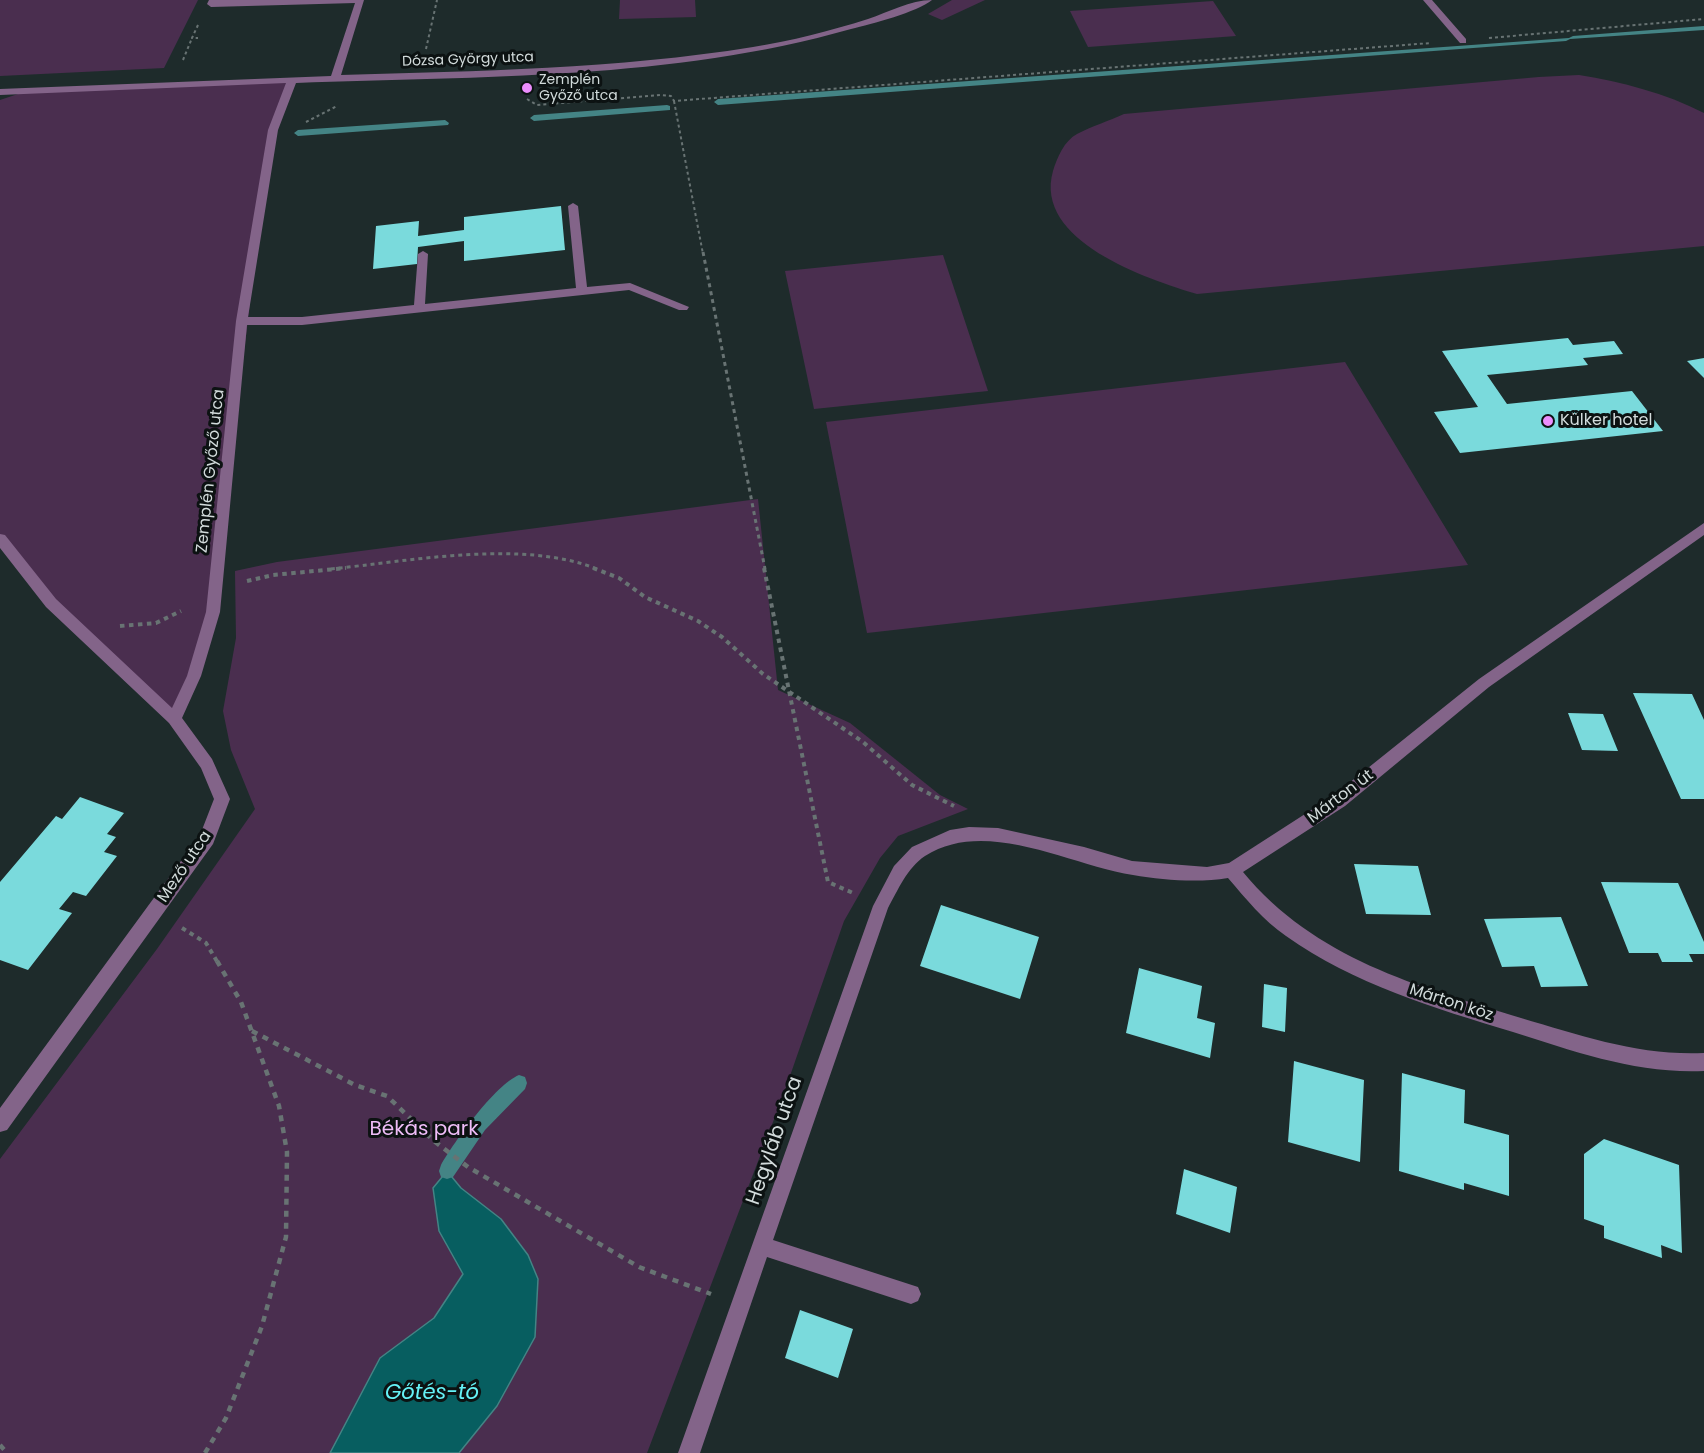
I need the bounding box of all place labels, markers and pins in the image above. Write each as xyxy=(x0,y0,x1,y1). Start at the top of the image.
place label: Zemplén Győző utca xyxy=(539,72,618,104)
marker: Zemplén Győző utca xyxy=(520,81,534,95)
place label: Külker hotel xyxy=(1560,411,1652,431)
marker: Külker hotel xyxy=(1541,414,1555,428)

